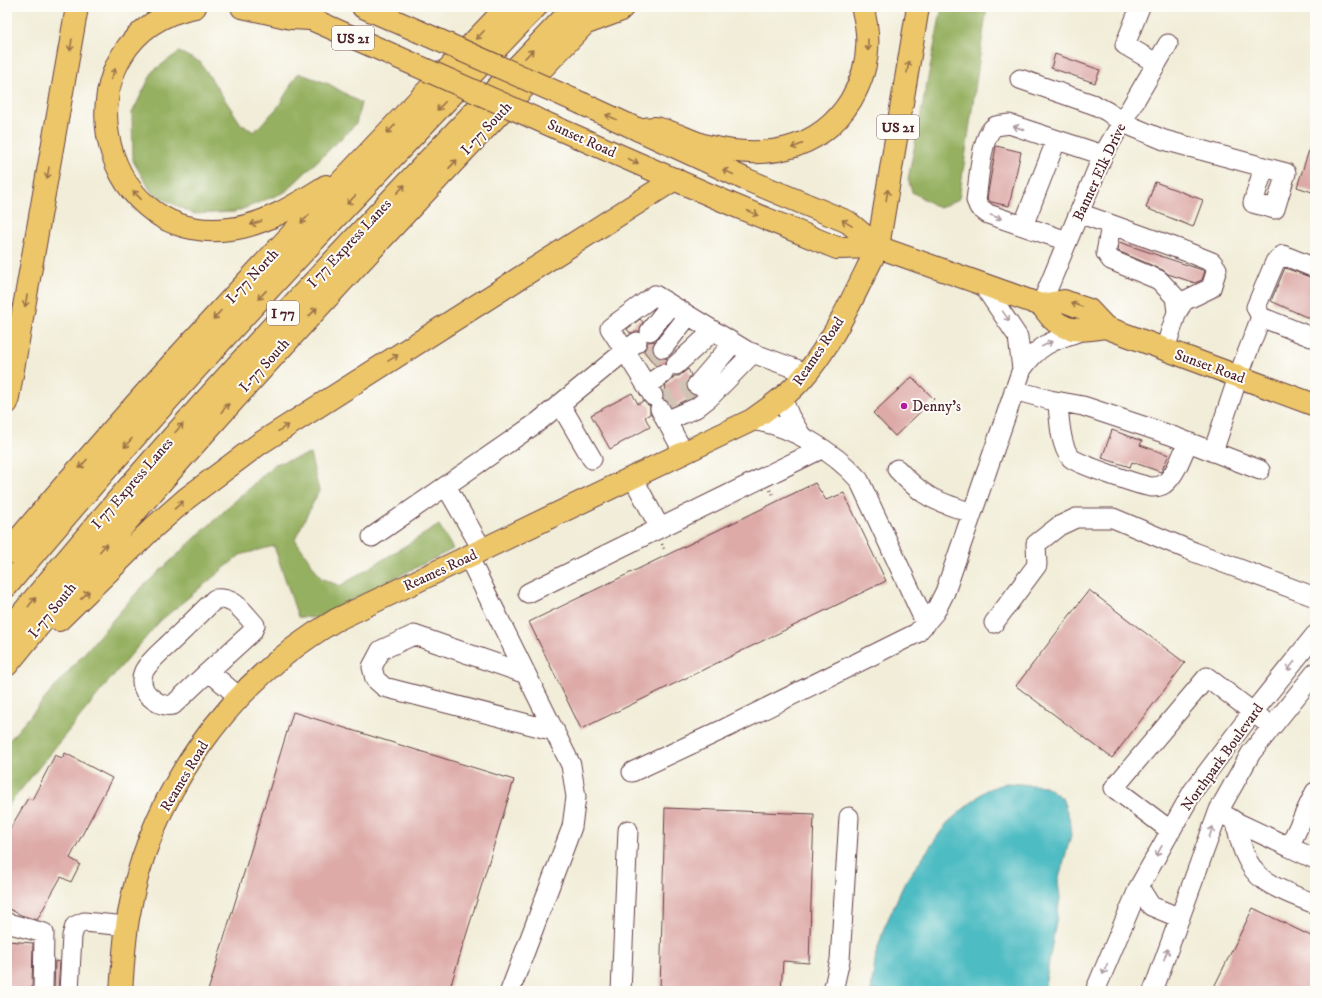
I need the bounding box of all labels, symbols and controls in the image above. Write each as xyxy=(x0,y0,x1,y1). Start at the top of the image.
road number: US 21 xyxy=(332,26,374,50)
one-way arrow xyxy=(475,30,485,40)
one-way arrow xyxy=(864,38,871,51)
one-way arrow xyxy=(67,39,75,52)
one-way arrow xyxy=(524,49,534,59)
one-way arrow xyxy=(904,61,912,74)
one-way arrow xyxy=(110,69,118,81)
street label: I-77 South xyxy=(457,97,516,159)
one-way arrow xyxy=(436,101,446,111)
one-way arrow xyxy=(605,113,617,120)
street label: Sunset Road xyxy=(544,115,620,162)
road number: US 21 xyxy=(877,115,919,139)
street label: Banner Elk Drive xyxy=(1069,120,1130,224)
one-way arrow xyxy=(1014,123,1026,131)
one-way arrow xyxy=(387,124,396,134)
one-way arrow xyxy=(791,142,803,150)
one-way arrow xyxy=(627,158,639,165)
one-way arrow xyxy=(448,159,457,169)
one-way arrow xyxy=(44,167,52,180)
one-way arrow xyxy=(723,167,735,175)
one-way arrow xyxy=(396,184,406,194)
one-way arrow xyxy=(883,189,891,202)
one-way arrow xyxy=(132,190,142,200)
street label: I 77 Express Lanes xyxy=(303,195,396,292)
one-way arrow xyxy=(347,195,356,205)
one-way arrow xyxy=(746,210,758,218)
one-way arrow xyxy=(300,214,310,224)
one-way arrow xyxy=(989,214,1002,221)
one-way arrow xyxy=(841,219,853,227)
one-way arrow xyxy=(249,220,262,227)
street label: I-77 North xyxy=(222,245,283,308)
one-way arrow xyxy=(258,290,267,300)
one-way arrow xyxy=(21,295,29,308)
road number: I 77 xyxy=(267,301,299,325)
one-way arrow xyxy=(1071,301,1083,309)
one-way arrow xyxy=(308,307,317,317)
one-way arrow xyxy=(212,310,221,320)
one-way arrow xyxy=(1002,311,1010,322)
street label: Reames Road xyxy=(788,313,849,389)
street label: I-77 South xyxy=(235,334,294,396)
one-way arrow xyxy=(1041,340,1053,347)
street label: Sunset Road xyxy=(1172,345,1248,388)
one-way arrow xyxy=(387,354,398,362)
place label: Denny's xyxy=(912,397,961,416)
marker: Denny's xyxy=(899,401,909,411)
one-way arrow xyxy=(220,403,230,413)
one-way arrow xyxy=(175,423,184,434)
one-way arrow xyxy=(277,424,288,432)
street label: I 77 Express Lanes xyxy=(87,434,177,533)
one-way arrow xyxy=(124,438,133,449)
one-way arrow xyxy=(79,458,88,469)
one-way arrow xyxy=(174,501,184,510)
one-way arrow xyxy=(99,543,108,554)
street label: Reames Road xyxy=(400,545,481,596)
street label: I-77 South xyxy=(24,578,81,642)
one-way arrow xyxy=(80,590,90,600)
one-way arrow xyxy=(27,597,36,607)
one-way arrow xyxy=(1287,661,1296,672)
street label: Northpark Boulevard xyxy=(1177,699,1268,815)
street label: Reames Road xyxy=(156,737,213,815)
one-way arrow xyxy=(1208,826,1215,839)
one-way arrow xyxy=(1155,845,1163,857)
one-way arrow xyxy=(1163,949,1171,961)
one-way arrow xyxy=(1100,963,1108,975)

